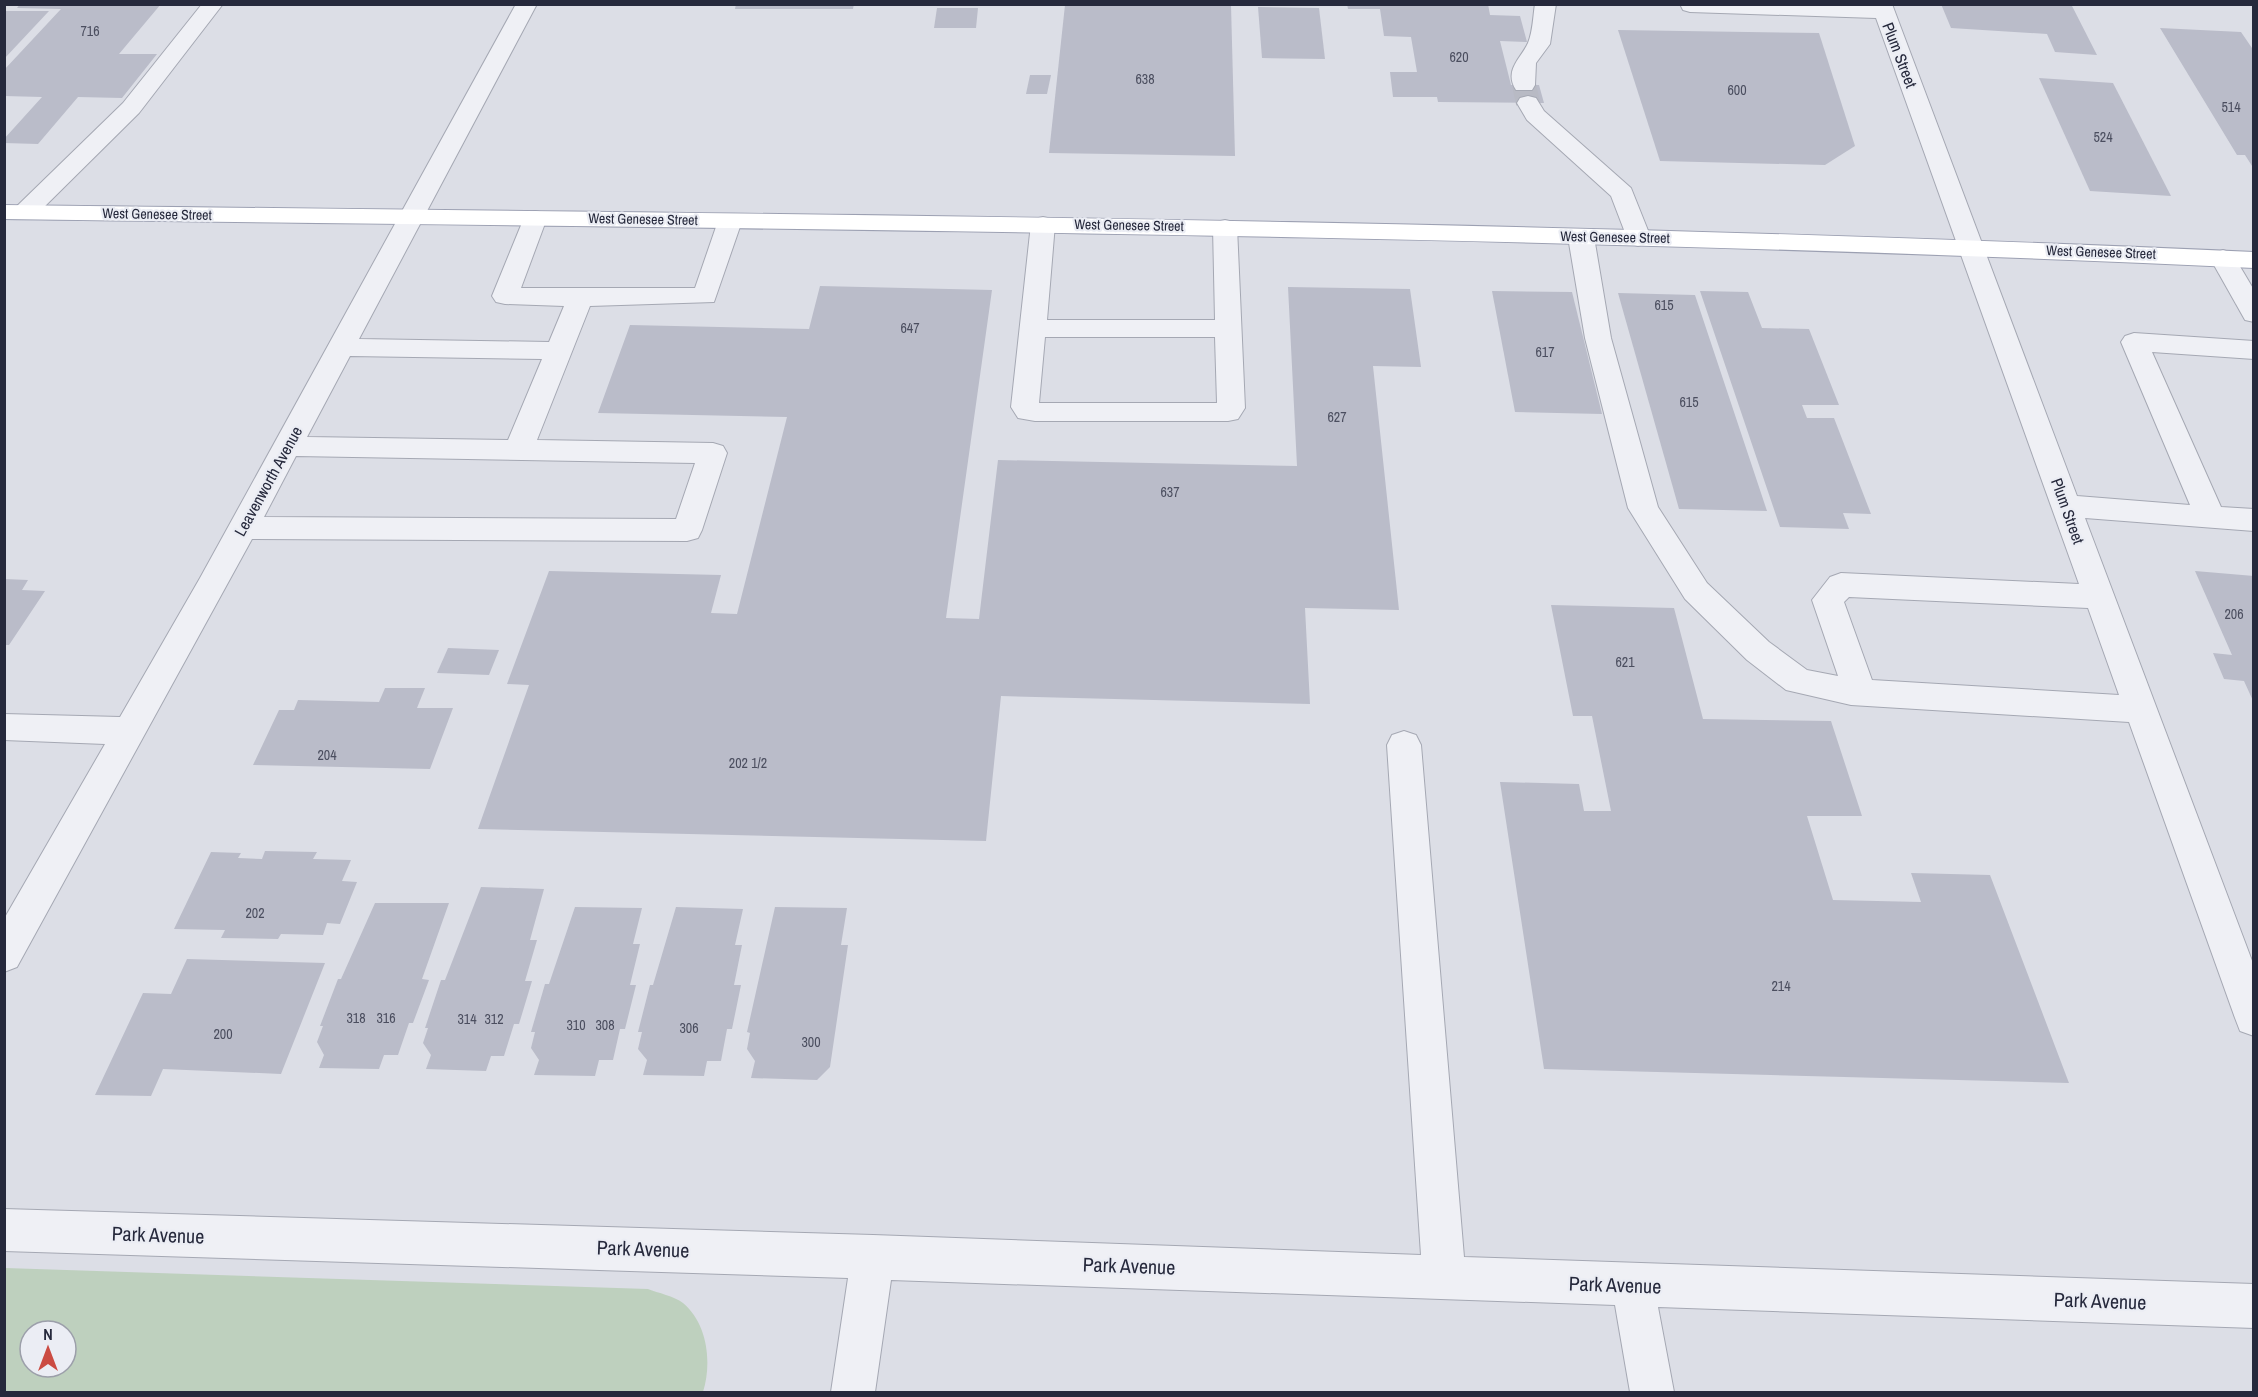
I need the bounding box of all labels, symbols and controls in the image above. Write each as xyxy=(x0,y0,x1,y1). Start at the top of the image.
street label: Plum Street xyxy=(1877,19,1923,91)
house number: 716 xyxy=(80,22,100,40)
house number: 620 xyxy=(1449,48,1469,66)
house number: 638 xyxy=(1135,70,1155,88)
house number: 600 xyxy=(1727,81,1747,99)
house number: 514 xyxy=(2221,98,2241,116)
house number: 524 xyxy=(2093,128,2113,146)
street label: West Genesee Street xyxy=(102,204,212,224)
street label: West Genesee Street xyxy=(588,209,698,229)
street label: West Genesee Street xyxy=(1074,215,1184,235)
street label: West Genesee Street xyxy=(1560,227,1670,247)
street label: West Genesee Street xyxy=(2046,241,2156,263)
house number: 615 xyxy=(1654,296,1674,314)
house number: 647 xyxy=(900,319,920,337)
house number: 617 xyxy=(1535,343,1555,361)
house number: 615 xyxy=(1679,393,1699,411)
house number: 627 xyxy=(1327,408,1347,426)
street label: Leavenworth Avenue xyxy=(229,422,307,540)
street label: Plum Street xyxy=(2046,475,2090,547)
house number: 637 xyxy=(1160,483,1180,501)
house number: 206 xyxy=(2224,605,2244,623)
house number: 621 xyxy=(1615,653,1635,671)
house number: 204 xyxy=(317,746,337,764)
house number: 202 1/2 xyxy=(729,754,767,772)
house number: 202 xyxy=(245,904,265,922)
house number: 214 xyxy=(1771,977,1791,995)
house number: 318 xyxy=(346,1009,366,1027)
house number: 316 xyxy=(376,1009,396,1027)
house number: 314 xyxy=(457,1010,477,1028)
house number: 312 xyxy=(484,1010,504,1028)
house number: 310 xyxy=(566,1016,586,1034)
house number: 308 xyxy=(595,1016,615,1034)
house number: 306 xyxy=(679,1019,699,1037)
house number: 200 xyxy=(213,1025,233,1043)
house number: 300 xyxy=(801,1033,821,1051)
street label: Park Avenue xyxy=(111,1219,205,1250)
street label: Park Avenue xyxy=(596,1233,690,1264)
street label: Park Avenue xyxy=(1082,1250,1176,1281)
street label: Park Avenue xyxy=(1568,1269,1662,1300)
street label: Park Avenue xyxy=(2053,1285,2147,1316)
north arrow xyxy=(18,1319,78,1379)
text: N xyxy=(43,1323,53,1345)

